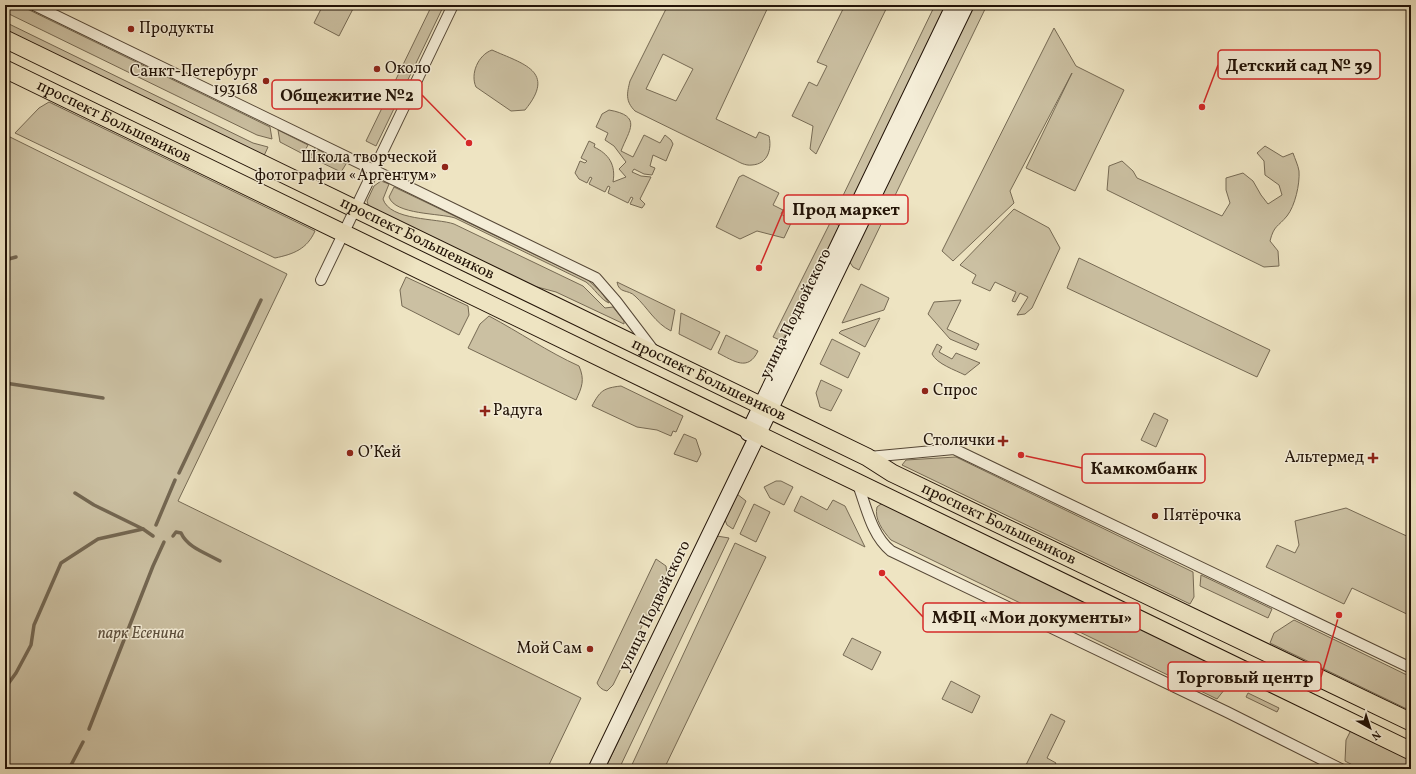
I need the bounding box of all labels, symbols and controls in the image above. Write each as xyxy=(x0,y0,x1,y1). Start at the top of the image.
place label: Продукты xyxy=(139,18,214,40)
marker: Продукты xyxy=(126,24,136,34)
callout: Детский сад № 39 xyxy=(1218,50,1380,79)
text: Детский сад № 39 xyxy=(1226,55,1372,78)
place label: Около xyxy=(385,58,431,80)
place label: Санкт-Петербург 193168 xyxy=(130,61,258,101)
marker: Около xyxy=(372,64,382,74)
street label: проспект Большевиков xyxy=(33,75,195,169)
marker: Санкт-Петербург 193168 xyxy=(261,76,271,86)
callout: Общежитие №2 xyxy=(272,80,422,109)
text: Общежитие №2 xyxy=(280,85,414,108)
place label: Школа творческой фотографии «Аргентум» xyxy=(255,147,437,187)
marker: Школа творческой фотографии «Аргентум» xyxy=(440,162,450,172)
street label: проспект Большевиков xyxy=(336,192,498,286)
callout: Прод маркет xyxy=(784,195,908,224)
text: Прод маркет xyxy=(792,199,900,222)
street label: улица Подвойского xyxy=(755,245,837,383)
street label: проспект Большевиков xyxy=(628,333,790,427)
place label: Спрос xyxy=(933,380,978,402)
marker: Спрос xyxy=(920,386,930,396)
place label: Радуга xyxy=(493,400,543,422)
marker: Радуга xyxy=(480,406,490,416)
place label: Столички xyxy=(923,430,995,452)
marker: Столички xyxy=(998,436,1008,446)
place label: О’Кей xyxy=(358,442,401,464)
place label: Альтермед xyxy=(1285,447,1364,469)
marker: О’Кей xyxy=(345,448,355,458)
marker: Альтермед xyxy=(1367,452,1379,464)
callout: Камкомбанк xyxy=(1082,454,1205,483)
text: Камкомбанк xyxy=(1091,458,1197,481)
street label: проспект Большевиков xyxy=(918,478,1080,571)
place label: Пятёрочка xyxy=(1163,505,1242,527)
marker: Пятёрочка xyxy=(1150,511,1160,521)
street label: улица Подвойского xyxy=(614,537,696,675)
callout: МФЦ «Мои документы» xyxy=(923,603,1140,632)
text: МФЦ «Мои документы» xyxy=(932,607,1132,630)
park label: парк Есенина xyxy=(97,623,185,645)
place label: Мой Сам xyxy=(517,638,582,660)
marker: Мой Сам xyxy=(585,644,595,654)
callout: Торговый центр xyxy=(1168,662,1321,691)
text: Торговый центр xyxy=(1176,667,1314,690)
north arrow xyxy=(1350,708,1390,748)
text: N xyxy=(1368,726,1383,743)

